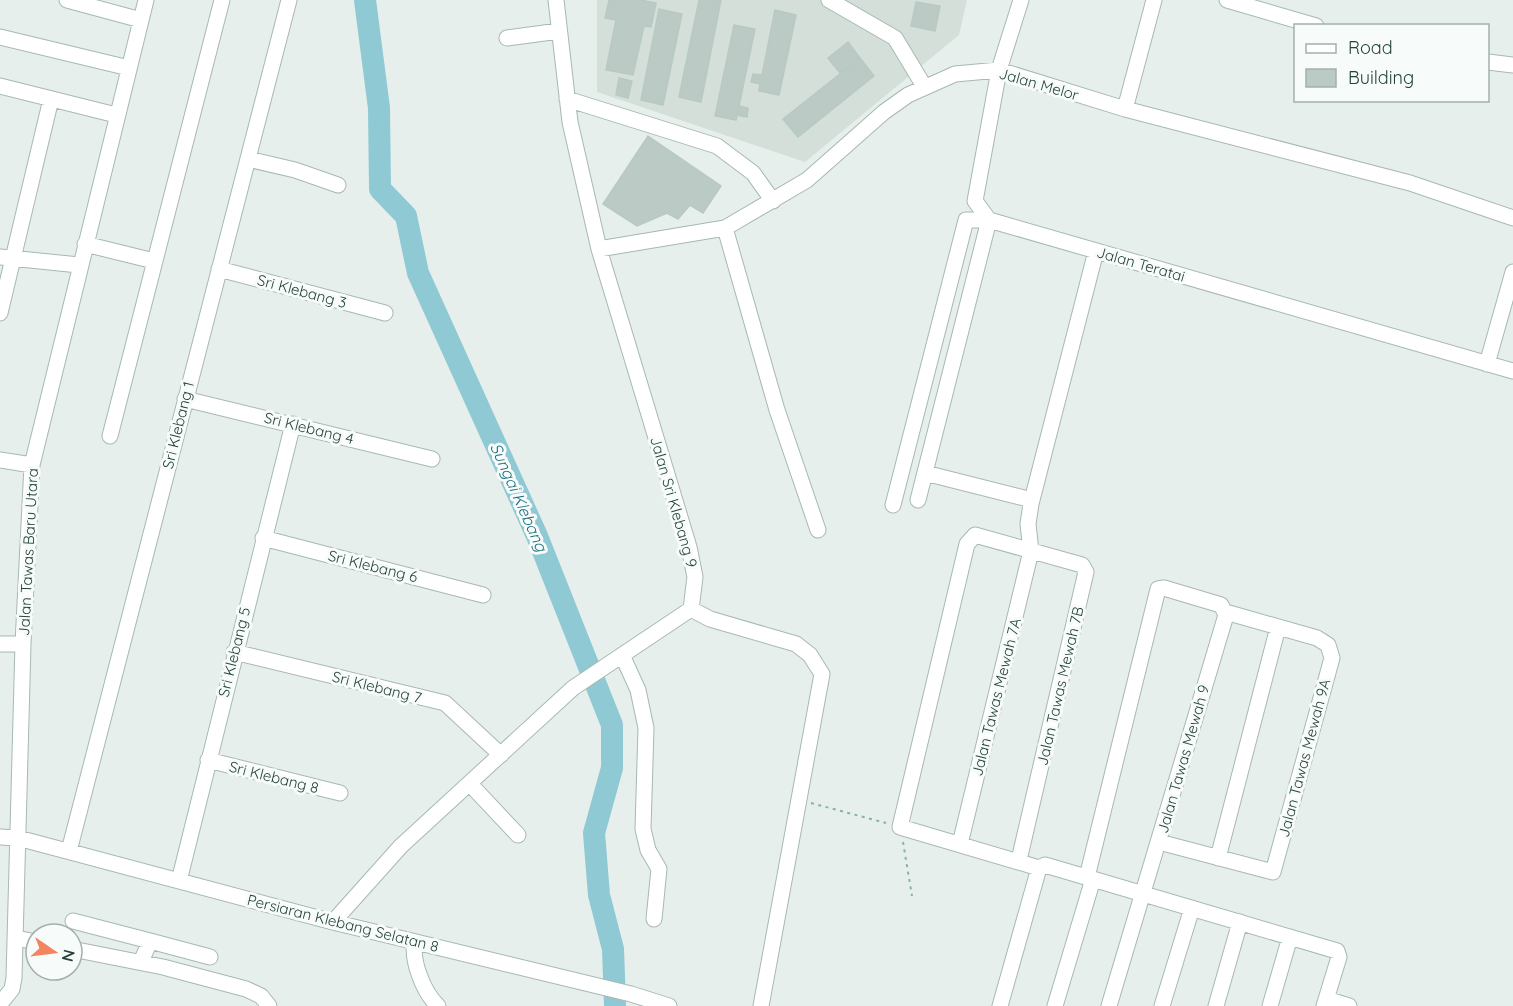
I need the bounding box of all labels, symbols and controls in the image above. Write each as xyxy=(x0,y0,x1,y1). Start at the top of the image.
legend xyxy=(1294,24,1489,102)
text: Road xyxy=(1348,36,1393,59)
street label: Jalan Melor xyxy=(997,64,1081,104)
text: Building xyxy=(1348,66,1414,89)
street label: Jalan Teratai xyxy=(1095,242,1187,286)
street label: Sri Klebang 3 xyxy=(255,270,349,312)
street label: Sri Klebang 1 xyxy=(158,379,198,471)
street label: Sri Klebang 4 xyxy=(262,408,356,448)
street label: Jalan Sri Klebang 9 xyxy=(646,434,702,570)
water label: Sungai Klebang xyxy=(486,440,552,555)
street label: Jalan Tawas Baru Utara xyxy=(14,468,42,636)
street label: Sri Klebang 6 xyxy=(326,546,420,586)
street label: Jalan Tawas Mewah 7B xyxy=(1032,604,1088,767)
street label: Sri Klebang 5 xyxy=(214,605,254,699)
street label: Jalan Tawas Mewah 7A xyxy=(967,616,1025,778)
street label: Sri Klebang 7 xyxy=(330,667,424,707)
street label: Jalan Tawas Mewah 9A xyxy=(1274,676,1334,839)
street label: Jalan Tawas Mewah 9 xyxy=(1153,683,1213,835)
street label: Sri Klebang 8 xyxy=(227,757,321,797)
street label: Persiaran Klebang Selatan 8 xyxy=(245,890,441,956)
north arrow xyxy=(24,922,84,982)
text: N xyxy=(57,948,80,964)

